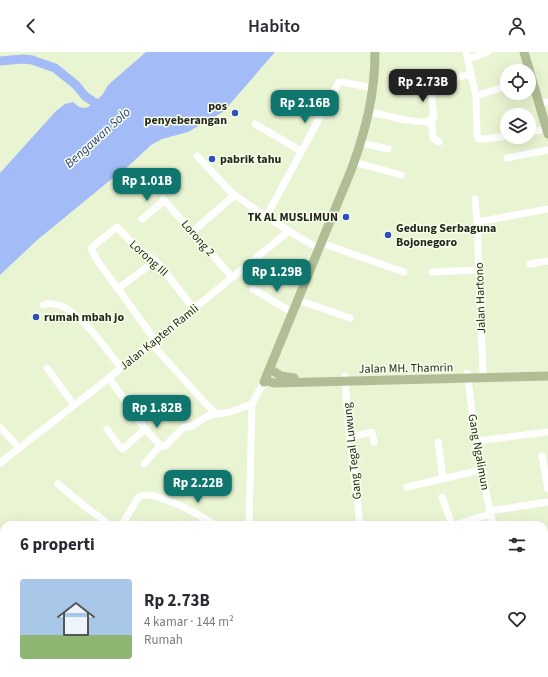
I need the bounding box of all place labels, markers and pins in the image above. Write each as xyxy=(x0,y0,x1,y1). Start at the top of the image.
pin: Rp 2.73B xyxy=(382,69,464,103)
pin: Rp 2.16B xyxy=(264,90,346,124)
place label: pos penyeberangan xyxy=(145,98,227,129)
marker: pos penyeberangan xyxy=(230,108,240,118)
place label: pabrik tahu xyxy=(220,151,282,168)
marker: pabrik tahu xyxy=(207,154,217,164)
pin: Rp 1.01B xyxy=(106,168,188,202)
place label: TK AL MUSLIMUN xyxy=(247,209,338,226)
marker: TK AL MUSLIMUN xyxy=(341,212,351,222)
place label: Gedung Serbaguna Bojonegoro xyxy=(396,220,496,251)
marker: Gedung Serbaguna Bojonegoro xyxy=(383,230,393,240)
pin: Rp 1.29B xyxy=(236,259,318,293)
place label: rumah mbah jo xyxy=(44,309,124,326)
marker: rumah mbah jo xyxy=(31,312,41,322)
pin: Rp 1.82B xyxy=(116,395,198,429)
pin: Rp 2.22B xyxy=(157,470,239,504)

